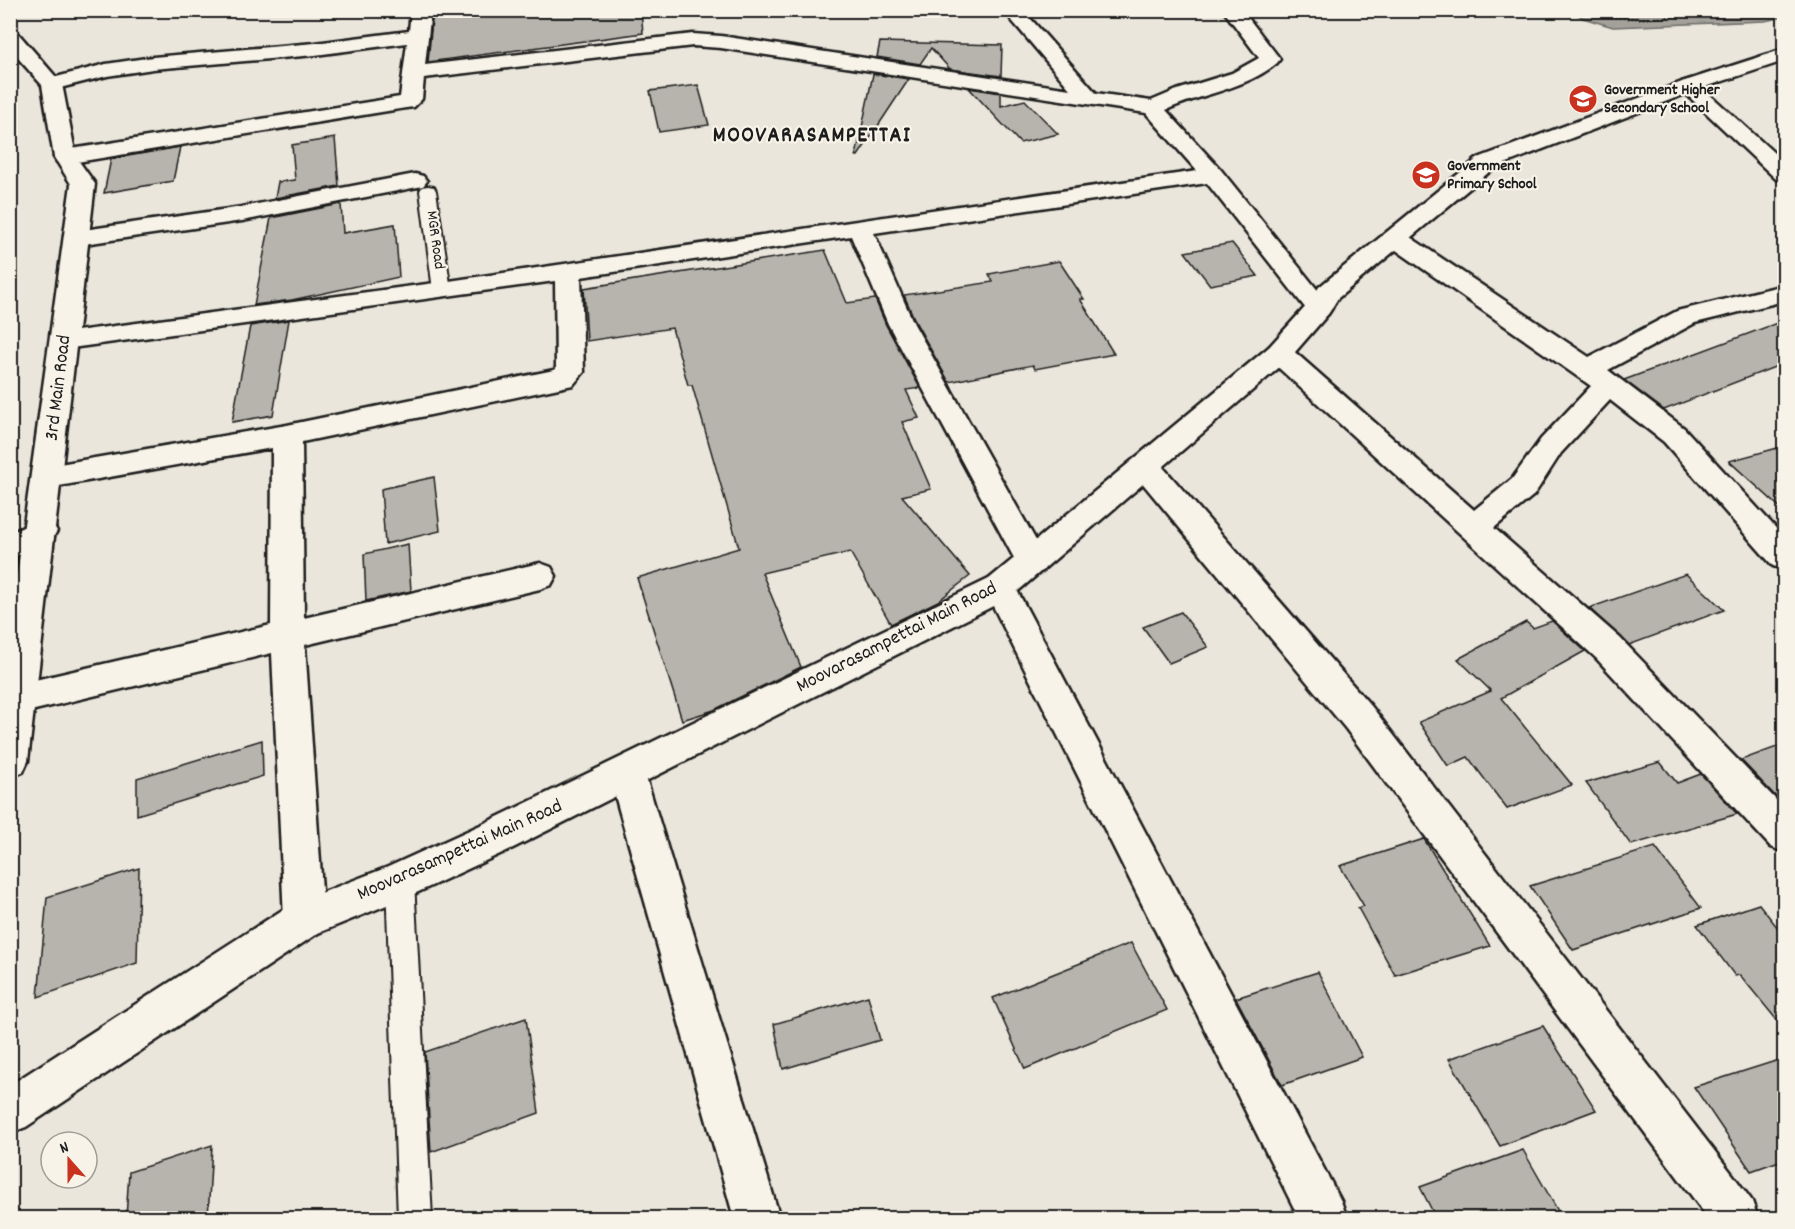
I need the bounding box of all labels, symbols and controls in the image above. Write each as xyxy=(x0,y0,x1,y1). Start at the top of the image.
place label: Government Higher Secondary School xyxy=(1604,79,1721,120)
school or university icon: Government Higher Secondary School xyxy=(1567,83,1599,115)
district label: MOOVARASAMPETTAI xyxy=(713,121,911,152)
place label: Government Primary School xyxy=(1447,155,1537,196)
school or university icon: Government Primary School xyxy=(1410,159,1442,191)
street label: MGR Road xyxy=(420,209,450,271)
street label: 3rd Main Road xyxy=(39,334,79,442)
street label: Moovarasampettai Main Road xyxy=(792,575,1002,701)
street label: Moovarasampettai Main Road xyxy=(353,793,567,909)
north arrow xyxy=(39,1130,99,1190)
text: N xyxy=(57,1136,72,1160)

